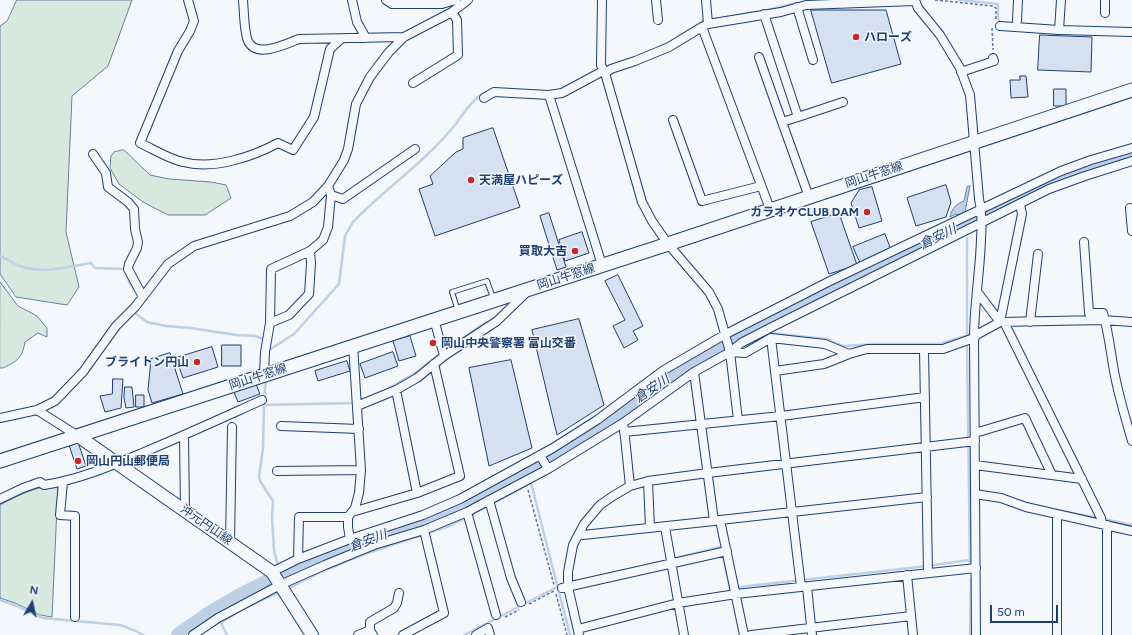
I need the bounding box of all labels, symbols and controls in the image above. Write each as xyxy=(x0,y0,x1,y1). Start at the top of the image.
place label: ハローズ xyxy=(864,30,912,44)
marker: ハローズ xyxy=(851,32,861,42)
street label: 岡山牛窓線 xyxy=(843,159,905,191)
place label: 天満屋ハピーズ xyxy=(479,173,563,187)
marker: 天満屋ハピーズ xyxy=(466,175,476,185)
place label: カラオケCLUB DAM xyxy=(750,205,859,219)
marker: カラオケCLUB DAM xyxy=(862,207,872,217)
water label: 倉安川 xyxy=(917,221,959,253)
place label: 買取大吉 xyxy=(519,244,567,258)
marker: 買取大吉 xyxy=(570,246,580,256)
street label: 岡山牛窓線 xyxy=(535,261,597,293)
place label: 岡山中央警察署 富山交番 xyxy=(441,336,576,350)
marker: 岡山中央警察署 富山交番 xyxy=(428,338,438,348)
place label: ブライトン円山 xyxy=(105,355,189,369)
marker: ブライトン円山 xyxy=(192,357,202,367)
street label: 岡山牛窓線 xyxy=(227,361,289,393)
water label: 倉安川 xyxy=(631,372,673,406)
place label: 岡山円山郵便局 xyxy=(86,454,170,468)
marker: 岡山円山郵便局 xyxy=(73,456,83,466)
street label: 沖元円山線 xyxy=(177,502,235,548)
water label: 倉安川 xyxy=(347,527,389,555)
north arrow xyxy=(12,583,52,623)
text: N xyxy=(29,584,39,598)
scale bar xyxy=(992,597,1060,623)
text: 50 m xyxy=(997,605,1025,619)

